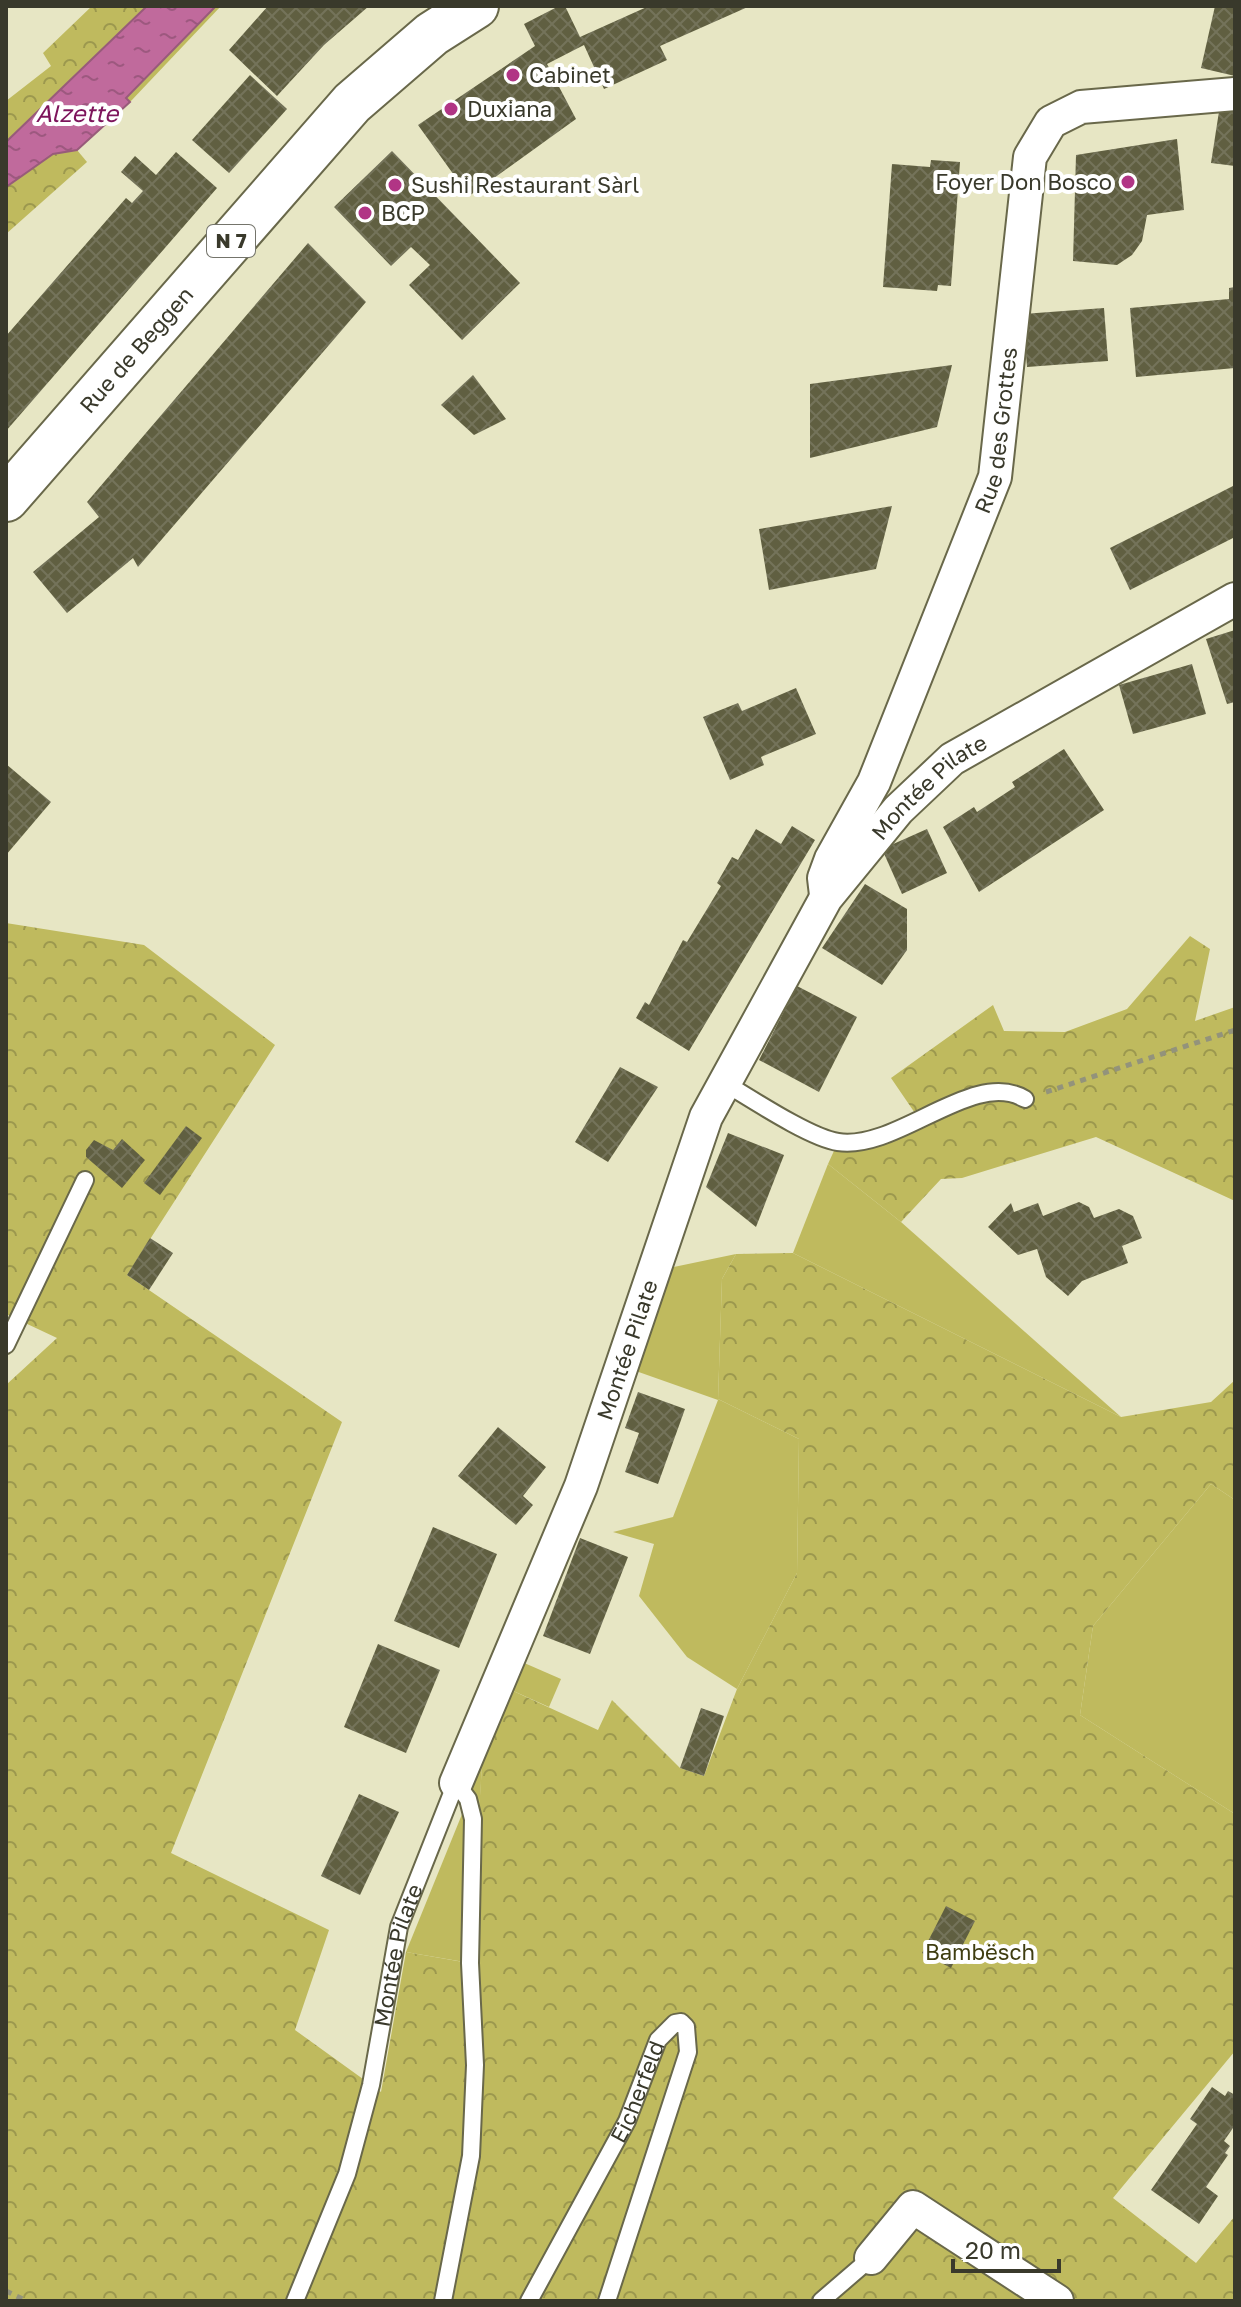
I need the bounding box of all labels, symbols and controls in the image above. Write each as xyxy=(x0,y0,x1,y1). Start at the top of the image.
place label: Cabinet xyxy=(529,61,611,88)
marker: Cabinet xyxy=(504,66,522,84)
place label: Duxiana xyxy=(467,95,552,122)
water label: Alzette xyxy=(36,98,120,127)
marker: Duxiana xyxy=(442,100,460,118)
place label: Foyer Don Bosco xyxy=(935,168,1112,195)
place label: Sushi Restaurant Sàrl xyxy=(411,171,639,198)
marker: Foyer Don Bosco xyxy=(1119,173,1137,191)
marker: Sushi Restaurant Sàrl xyxy=(386,176,404,194)
place label: BCP xyxy=(381,199,425,226)
marker: BCP xyxy=(356,204,374,222)
road number: N 7 xyxy=(207,225,255,257)
street label: Rue de Beggen xyxy=(73,281,198,418)
street label: Rue des Grottes xyxy=(968,346,1022,517)
street label: Montée Pilate xyxy=(865,728,991,845)
street label: Montée Pilate xyxy=(590,1276,663,1423)
street label: Montée Pilate xyxy=(368,1880,428,2029)
park label: Bambësch xyxy=(925,1938,1035,1965)
street label: Eicherfeld xyxy=(604,2037,669,2147)
scale bar xyxy=(953,2223,1059,2273)
text: 20 m xyxy=(965,2235,1021,2264)

